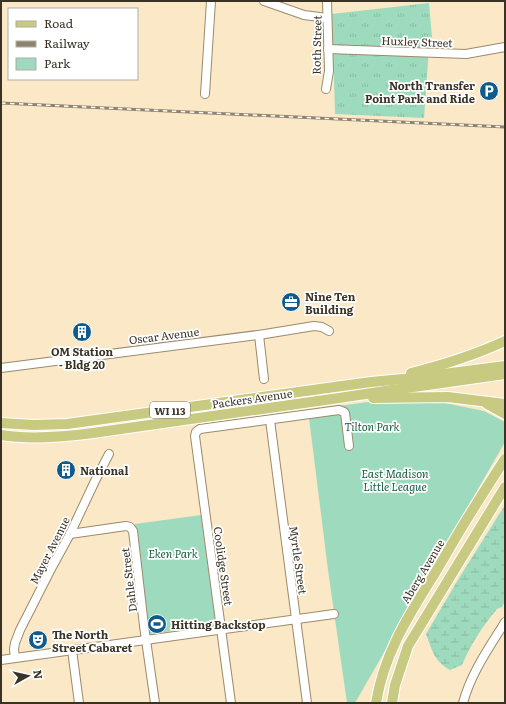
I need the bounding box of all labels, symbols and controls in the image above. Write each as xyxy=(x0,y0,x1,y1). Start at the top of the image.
legend xyxy=(8,8,138,80)
text: Road xyxy=(44,14,74,32)
street label: Roth Street xyxy=(307,15,325,75)
street label: Huxley Street xyxy=(381,32,453,50)
text: Railway xyxy=(44,34,90,52)
text: Park xyxy=(44,54,71,72)
place label: North Transfer Point Park and Ride xyxy=(365,77,475,106)
parking icon: North Transfer Point Park and Ride xyxy=(478,80,500,102)
place label: Nine Ten Building xyxy=(305,288,356,317)
office icon: Nine Ten Building xyxy=(280,291,302,313)
building icon: OM Station - Bldg 20 xyxy=(71,321,93,343)
street label: Oscar Avenue xyxy=(128,323,200,347)
place label: OM Station - Bldg 20 xyxy=(51,343,113,372)
street label: Packers Avenue xyxy=(211,384,294,412)
road number: WI 113 xyxy=(150,402,190,418)
park label: Tilton Park xyxy=(344,418,400,434)
building icon: National xyxy=(55,459,77,481)
place label: National xyxy=(80,462,128,478)
park label: East Madison Little League xyxy=(361,465,429,494)
street label: Mayer Avenue xyxy=(25,513,73,587)
street label: Coolidge Street xyxy=(211,525,238,607)
street label: Myrtle Street xyxy=(286,525,312,596)
street label: Aberg Avenue xyxy=(397,536,448,606)
park label: Eken Park xyxy=(148,545,198,561)
street label: Dahle Street xyxy=(116,546,140,613)
sports icon: Hitting Backstop xyxy=(146,613,168,635)
place label: Hitting Backstop xyxy=(171,616,265,632)
place label: The North Street Cabaret xyxy=(52,626,133,655)
theatre icon: The North Street Cabaret xyxy=(27,629,49,651)
north arrow xyxy=(8,656,48,696)
text: N xyxy=(30,669,47,680)

